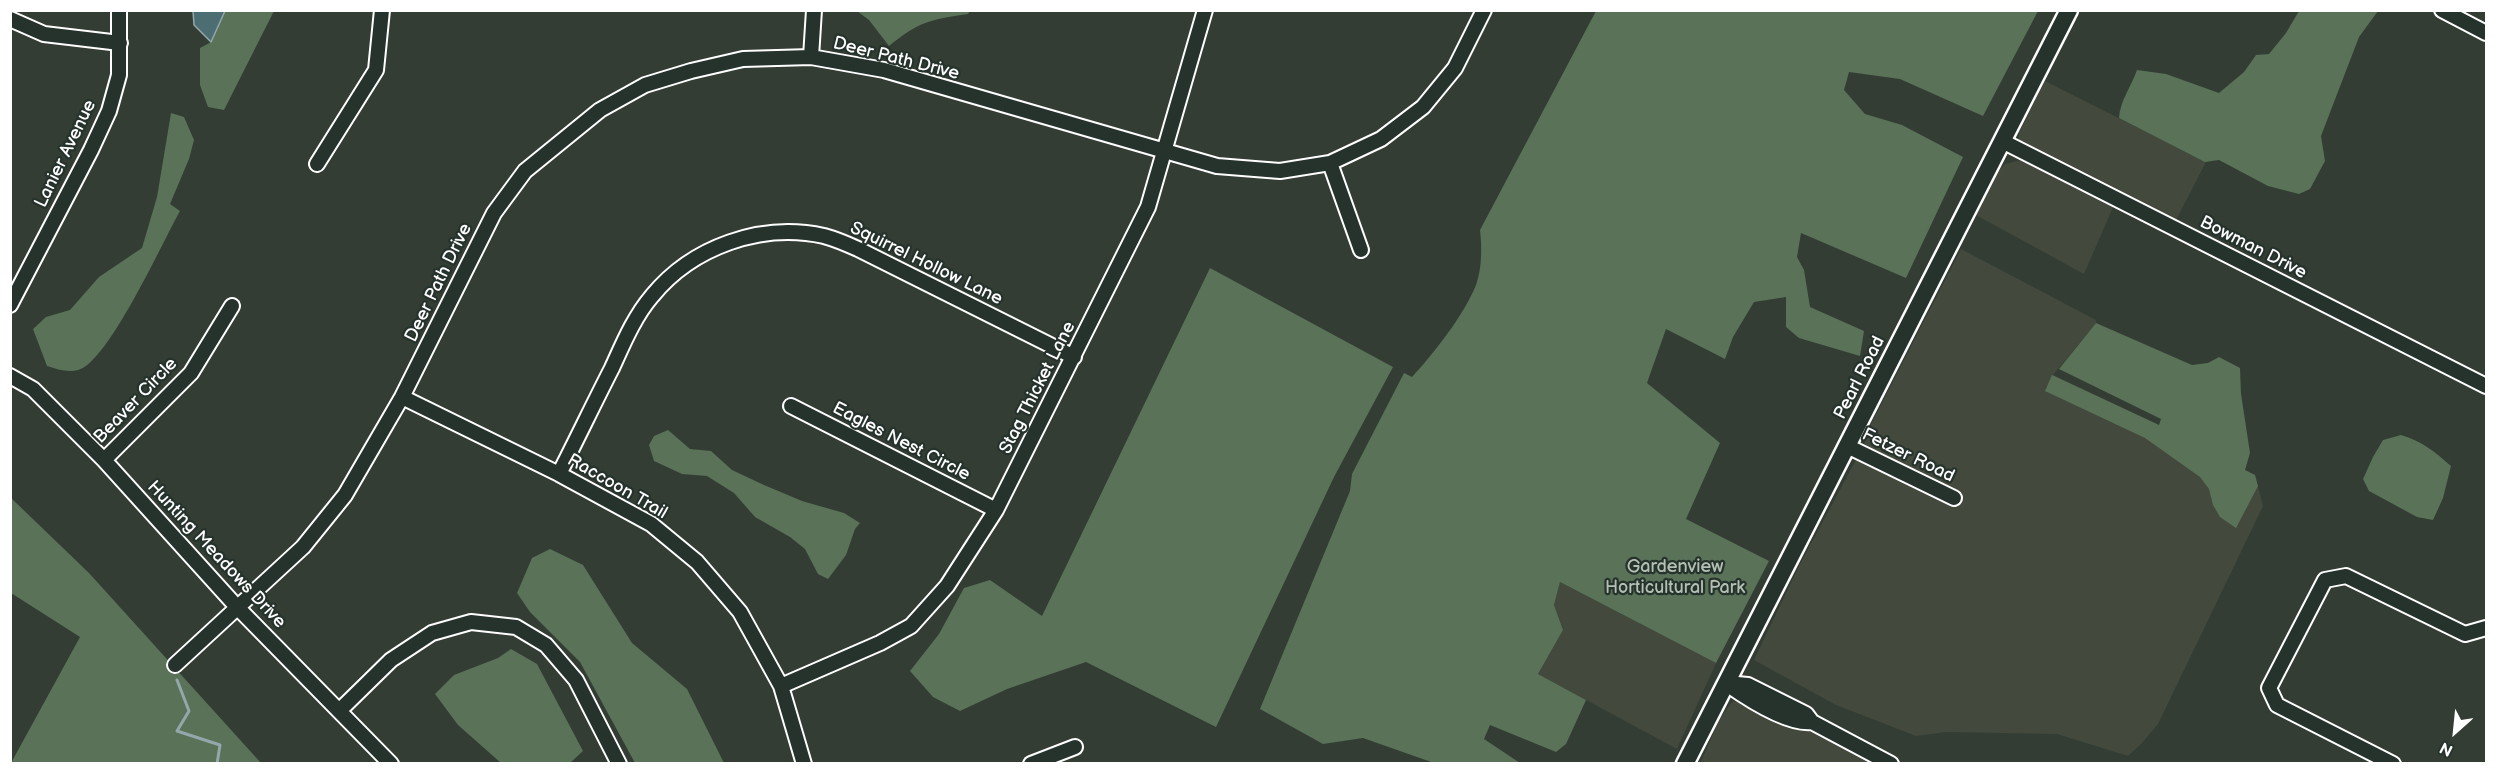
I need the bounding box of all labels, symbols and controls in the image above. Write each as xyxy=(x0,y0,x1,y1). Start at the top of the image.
street label: Deer Path Drive xyxy=(831,33,961,85)
street label: Lanier Avenue xyxy=(31,97,101,211)
street label: Bowman Drive xyxy=(2196,212,2310,284)
street label: Squirrel Hollow Lane xyxy=(846,218,1006,310)
street label: Deer Path Drive xyxy=(401,220,477,346)
street label: Stag Thicket Lane xyxy=(995,318,1081,458)
street label: Pearl Road xyxy=(1830,333,1890,423)
street label: Beaver Circle xyxy=(90,354,182,448)
street label: Eagles Nest Circle xyxy=(829,398,973,486)
street label: Fetzer Road xyxy=(1858,424,1958,488)
street label: Raccoon Trail xyxy=(563,450,671,524)
street label: Hunting Meadows Drive xyxy=(142,477,290,633)
park label: Gardenview Horticultural Park xyxy=(1605,556,1745,598)
north arrow xyxy=(2425,702,2485,762)
text: N xyxy=(2437,737,2456,760)

